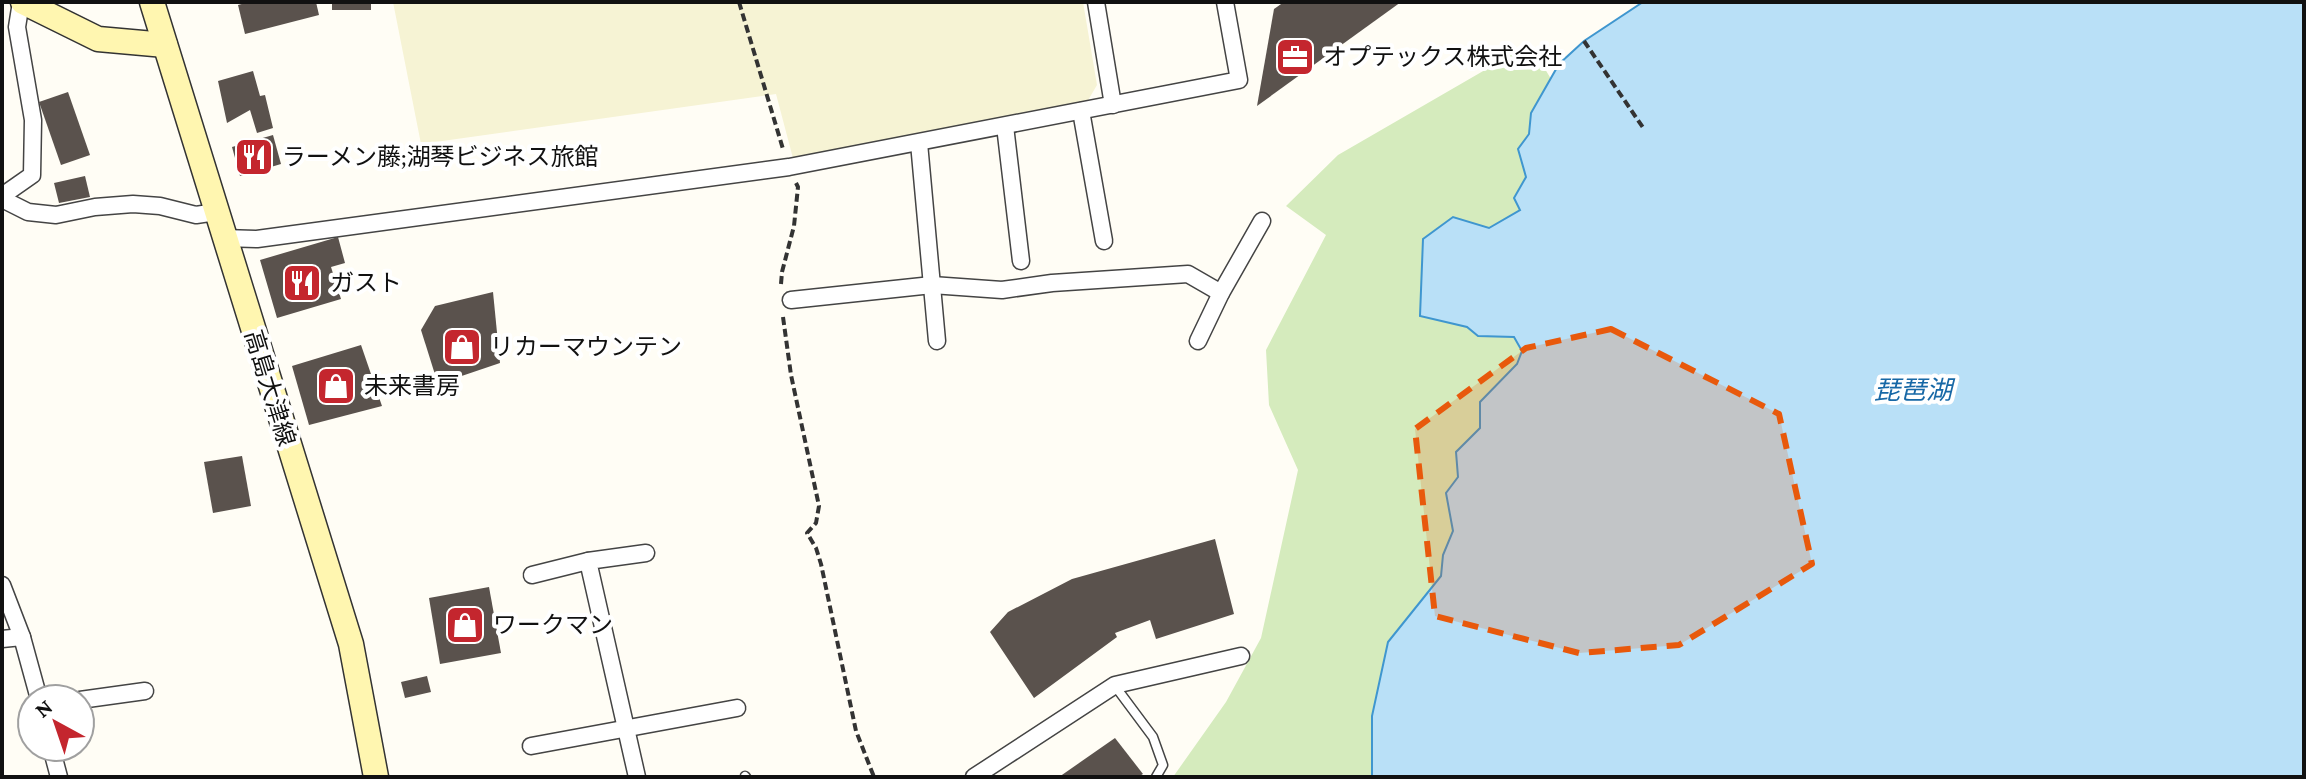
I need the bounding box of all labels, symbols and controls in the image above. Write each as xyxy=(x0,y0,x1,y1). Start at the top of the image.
office icon: オプテックス株式会社 xyxy=(1274,36,1316,78)
place label: オプテックス株式会社 xyxy=(1323,43,1562,70)
restaurant icon: ラーメン藤;湖琴ビジネス旅館 xyxy=(233,136,275,178)
place label: ラーメン藤;湖琴ビジネス旅館 xyxy=(282,143,599,170)
restaurant icon: ガスト xyxy=(281,262,323,304)
place label: ガスト xyxy=(330,269,402,296)
shop icon: リカーマウンテン xyxy=(441,326,483,368)
street label: 高島大津線 xyxy=(240,327,301,449)
place label: リカーマウンテン xyxy=(490,333,682,360)
shop icon: 未来書房 xyxy=(315,365,357,407)
place label: 未来書房 xyxy=(364,372,460,399)
water label: 琵琶湖 xyxy=(1874,376,1956,405)
shop icon: ワークマン xyxy=(444,604,486,646)
place label: ワークマン xyxy=(493,611,613,638)
north arrow xyxy=(16,683,96,763)
text: N xyxy=(30,694,57,722)

